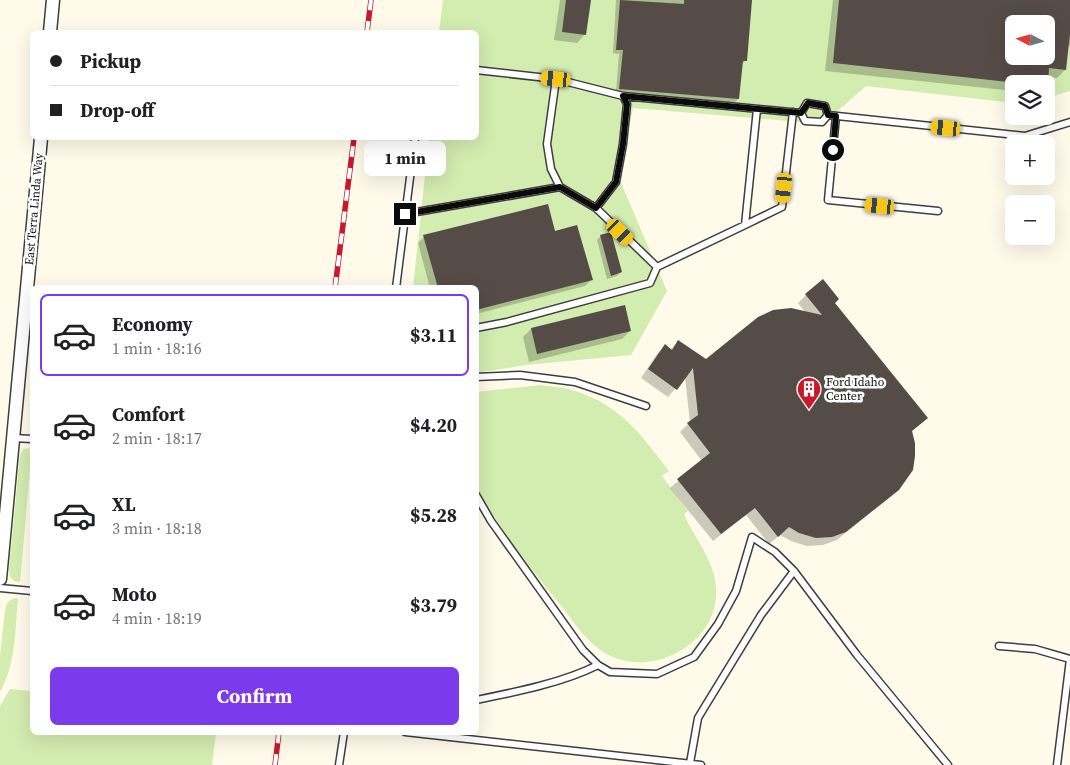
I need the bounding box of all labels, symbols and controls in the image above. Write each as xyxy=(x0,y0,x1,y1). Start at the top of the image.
north arrow xyxy=(1005,15,1055,65)
map controls xyxy=(1005,15,1055,245)
text: Pickup xyxy=(80,48,141,74)
car xyxy=(540,70,571,88)
button: layers xyxy=(1005,75,1055,125)
text: Drop-off xyxy=(80,97,154,123)
car xyxy=(930,119,961,137)
button: + xyxy=(1005,135,1055,185)
route start xyxy=(822,139,844,161)
callout: 1 min xyxy=(364,142,446,176)
text: 1 min xyxy=(384,147,426,169)
street label: East Terra Linda Way xyxy=(21,151,47,266)
car xyxy=(774,172,793,204)
button: − xyxy=(1005,195,1055,245)
car xyxy=(864,197,895,215)
route end xyxy=(394,203,416,225)
car xyxy=(603,216,636,248)
text: Economy xyxy=(112,311,193,337)
icon: car xyxy=(52,313,97,358)
text: $3.11 xyxy=(410,322,457,348)
text: 1 min · 18:16 xyxy=(112,337,202,359)
place label: Ford Idaho Center xyxy=(826,374,885,404)
building icon: Ford Idaho Center xyxy=(796,376,822,410)
text: Comfort xyxy=(112,401,185,427)
icon: car xyxy=(52,403,97,448)
text: $4.20 xyxy=(410,412,457,438)
text: 2 min · 18:17 xyxy=(112,427,202,449)
text: XL xyxy=(112,491,135,517)
icon: car xyxy=(52,493,97,538)
text: $5.28 xyxy=(410,502,457,528)
text: 3 min · 18:18 xyxy=(112,517,202,539)
text: Moto xyxy=(112,581,157,607)
icon: car xyxy=(52,583,97,628)
text: $3.79 xyxy=(410,592,457,618)
text: 4 min · 18:19 xyxy=(112,607,202,629)
button: Confirm xyxy=(50,667,459,725)

